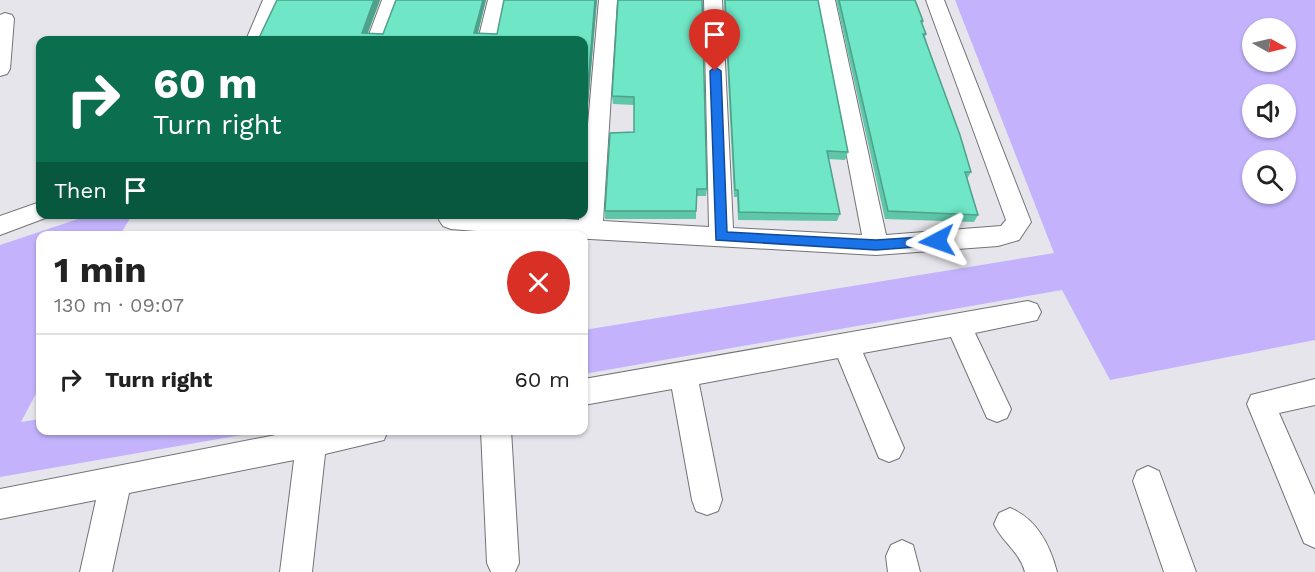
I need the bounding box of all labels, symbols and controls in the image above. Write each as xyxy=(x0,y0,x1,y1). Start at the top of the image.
pin xyxy=(689,9,740,71)
icon: arrive xyxy=(698,18,731,51)
north arrow xyxy=(1242,18,1296,72)
map controls xyxy=(1242,18,1296,204)
text: 60 m xyxy=(153,59,257,108)
icon: right xyxy=(54,60,132,138)
button: sound xyxy=(1242,84,1296,138)
text: Turn right xyxy=(153,109,282,141)
button: search xyxy=(1242,150,1296,204)
icon: arrive xyxy=(119,174,152,207)
text: Then xyxy=(54,178,107,203)
position arrow xyxy=(905,209,969,273)
text: 1 min xyxy=(54,249,146,291)
button: close xyxy=(507,251,570,314)
text: 130 m · 09:07 xyxy=(54,293,184,317)
icon: right xyxy=(54,363,87,396)
text: Turn right xyxy=(105,367,212,392)
text: 60 m xyxy=(514,367,570,392)

